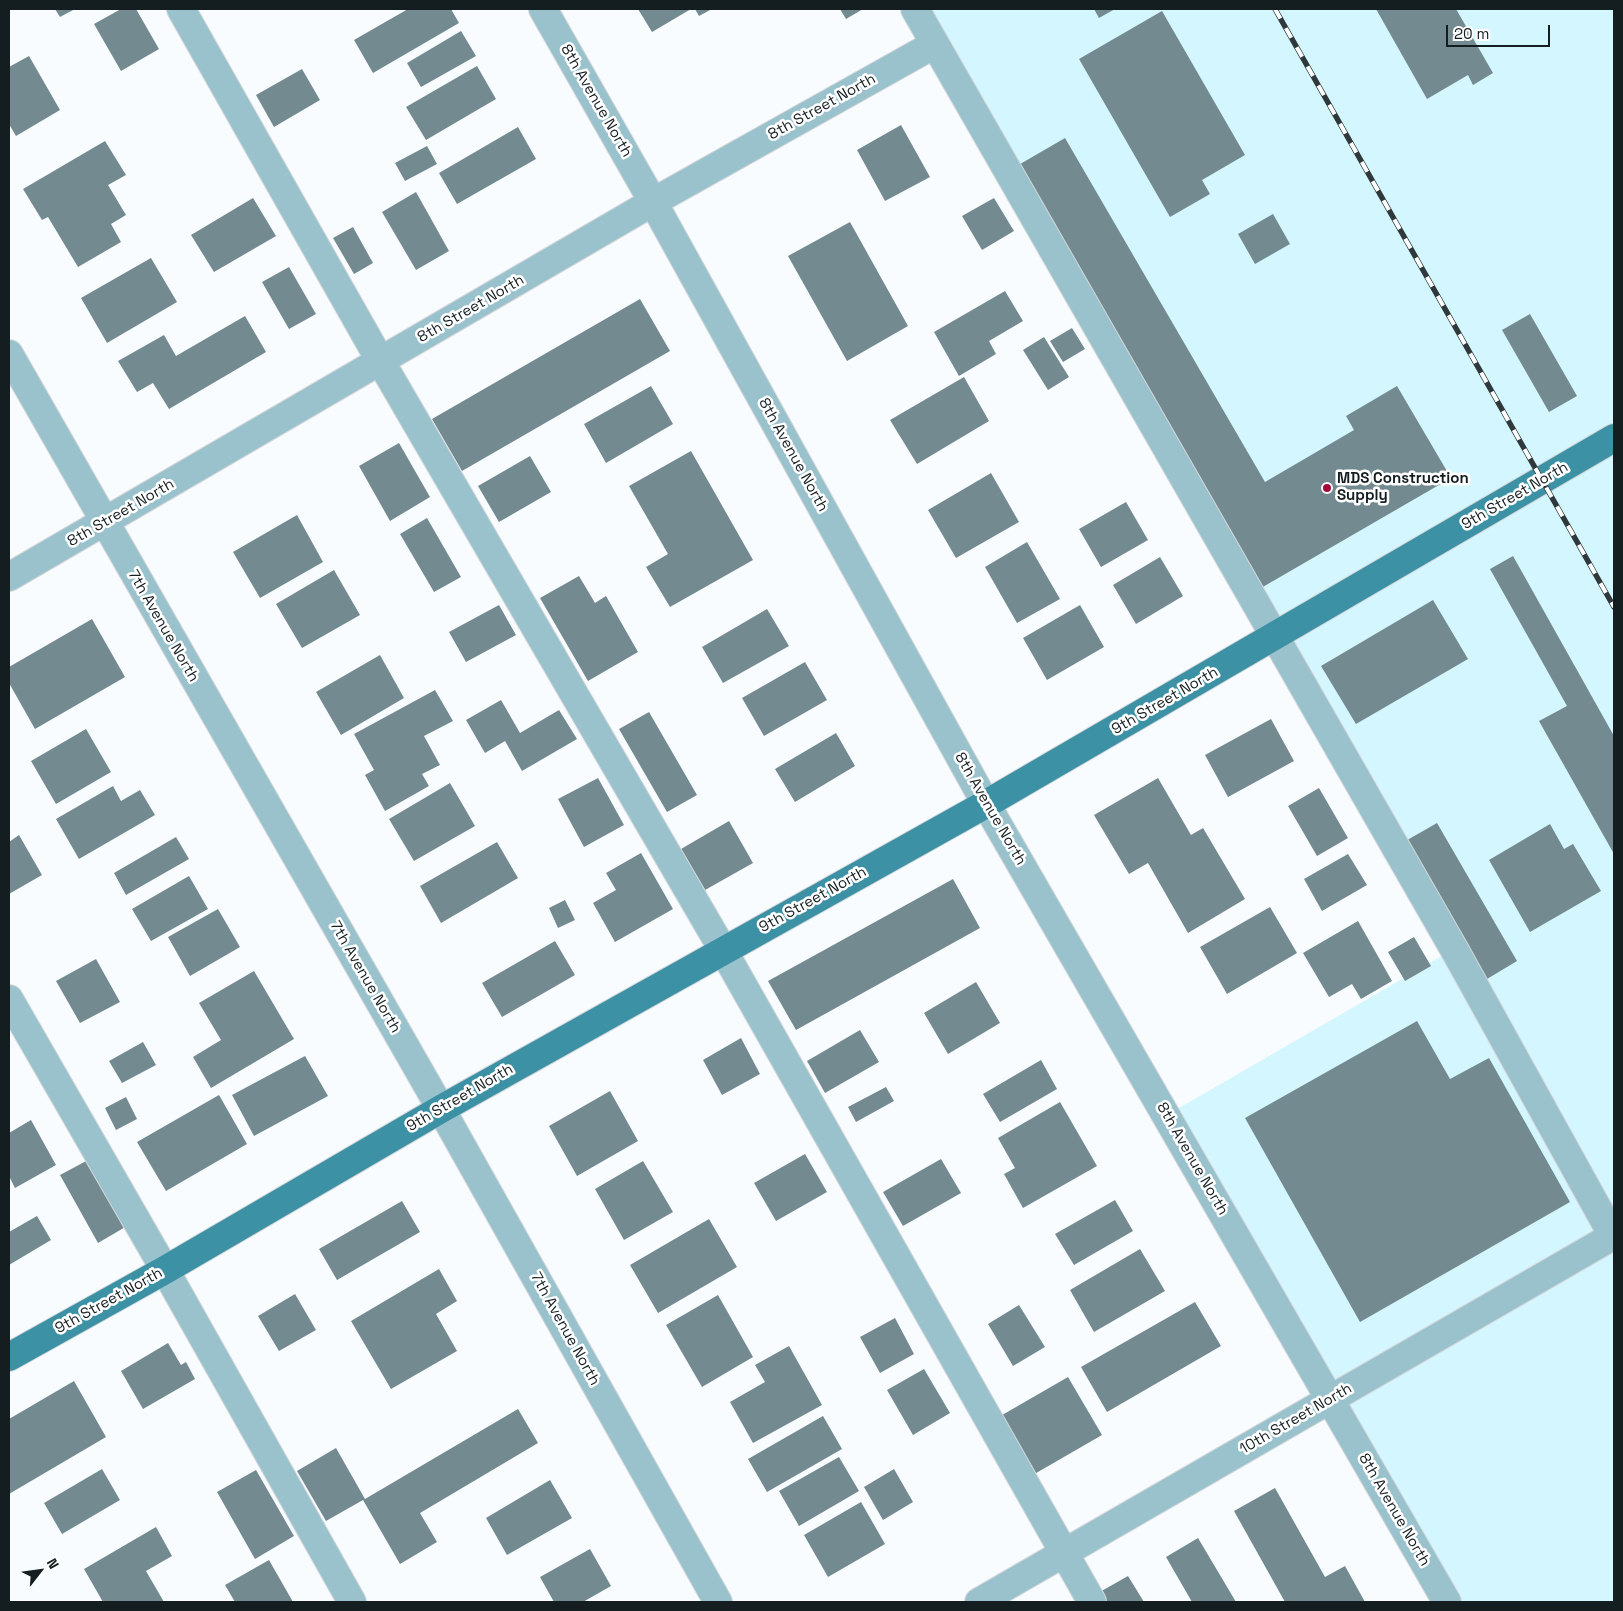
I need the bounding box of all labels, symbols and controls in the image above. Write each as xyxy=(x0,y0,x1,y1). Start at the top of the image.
scale bar xyxy=(1448,15,1552,47)
text: 20 m xyxy=(1454,24,1489,43)
street label: 8th Avenue North xyxy=(556,41,636,161)
street label: 8th Street North xyxy=(765,70,879,144)
street label: 8th Street North xyxy=(415,271,527,347)
street label: 8th Avenue North xyxy=(754,395,832,515)
street label: 9th Street North xyxy=(1459,458,1571,534)
place label: MDS Construction Supply xyxy=(1337,470,1469,505)
street label: 8th Street North xyxy=(65,475,177,551)
marker: MDS Construction Supply xyxy=(1321,482,1333,494)
street label: 7th Avenue North xyxy=(124,567,202,685)
street label: 9th Street North xyxy=(1109,663,1221,739)
street label: 8th Avenue North xyxy=(950,749,1030,869)
street label: 9th Street North xyxy=(756,863,870,937)
street label: 7th Avenue North xyxy=(326,918,404,1036)
street label: 9th Street North xyxy=(404,1060,516,1136)
street label: 8th Avenue North xyxy=(1152,1099,1232,1219)
street label: 9th Street North xyxy=(52,1264,166,1338)
street label: 7th Avenue North xyxy=(527,1269,603,1389)
street label: 10th Street North xyxy=(1237,1380,1355,1458)
street label: 8th Avenue North xyxy=(1354,1450,1434,1570)
north arrow xyxy=(15,1546,65,1596)
text: N xyxy=(43,1555,63,1572)

